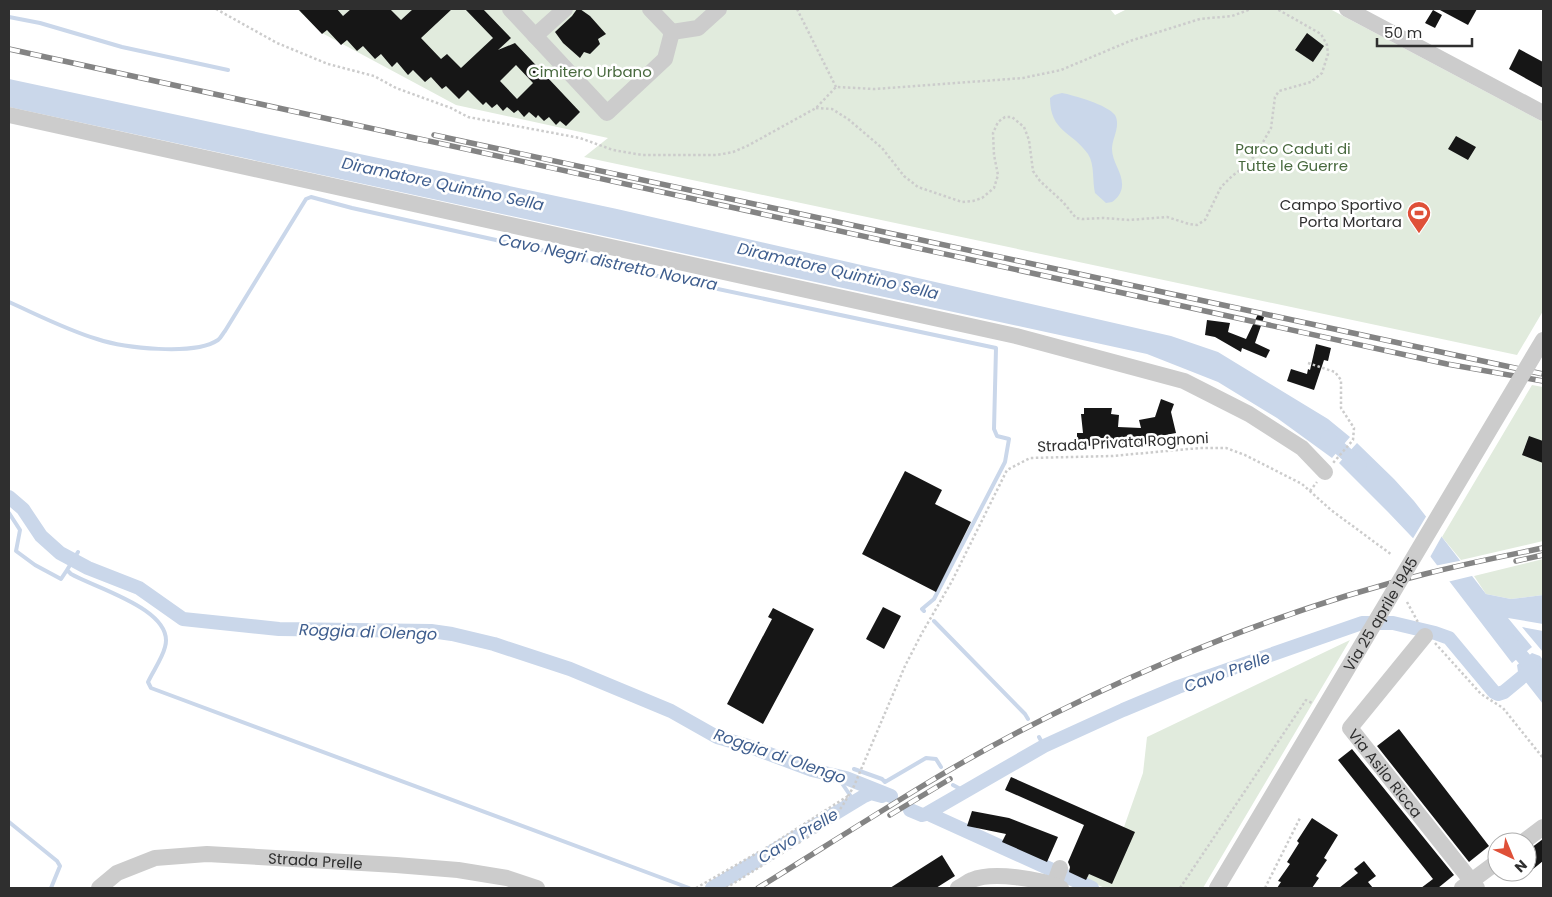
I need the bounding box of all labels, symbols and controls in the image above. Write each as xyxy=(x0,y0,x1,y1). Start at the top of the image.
scale bar xyxy=(1377,15,1472,47)
text: 50 m xyxy=(1384,22,1422,43)
park label: Cimitero Urbano xyxy=(528,61,652,82)
park label: Parco Caduti di Tutte le Guerre xyxy=(1235,138,1351,176)
water label: Diramatore Quintino Sella xyxy=(340,151,546,217)
place label: Campo Sportivo Porta Mortara xyxy=(1280,194,1402,232)
sports icon: Campo Sportivo Porta Mortara xyxy=(1406,200,1432,234)
water label: Cavo Negri distretto Novara xyxy=(496,228,720,297)
water label: Diramatore Quintino Sella xyxy=(735,237,941,305)
street label: Strada Privata Rognoni xyxy=(1037,427,1209,457)
street label: Via 25 aprile 1945 xyxy=(1338,553,1422,675)
water label: Roggia di Olengo xyxy=(298,618,438,646)
water label: Cavo Prelle xyxy=(1181,646,1273,698)
water label: Roggia di Olengo xyxy=(711,723,849,789)
street label: Via Asilo Ricca xyxy=(1344,724,1427,822)
water label: Cavo Prelle xyxy=(753,803,843,869)
north arrow xyxy=(1487,832,1537,882)
street label: Strada Prelle xyxy=(268,847,363,874)
text: N xyxy=(1510,856,1532,877)

